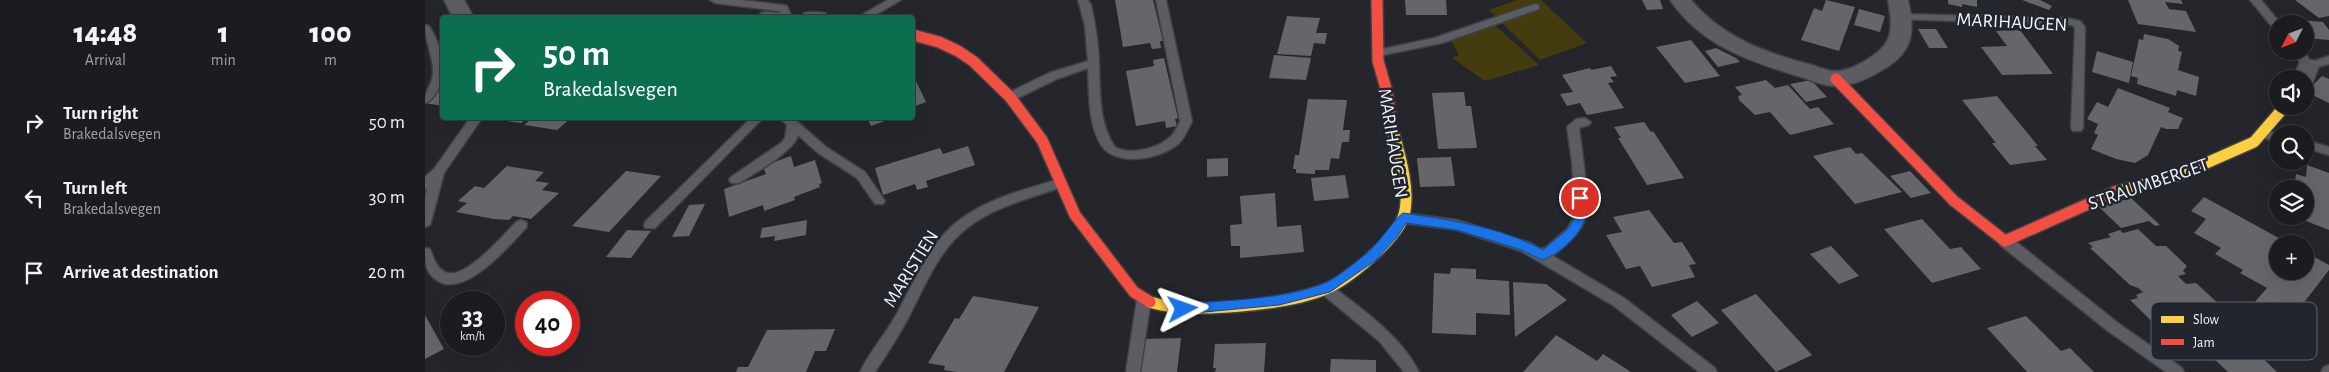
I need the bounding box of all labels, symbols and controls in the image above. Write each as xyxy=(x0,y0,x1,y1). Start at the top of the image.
street label: MARIHAUGEN xyxy=(1956,10,2068,35)
north arrow xyxy=(2269,15,2314,60)
map controls xyxy=(2269,15,2314,280)
text: 14:48 xyxy=(74,18,137,48)
text: 1 xyxy=(218,18,229,48)
text: 100 xyxy=(309,18,351,48)
icon: right xyxy=(460,35,525,100)
text: 50 m xyxy=(543,37,610,72)
text: Arrival xyxy=(85,52,126,68)
text: min xyxy=(211,52,236,68)
text: m xyxy=(324,52,337,68)
button: sound xyxy=(2269,70,2314,115)
text: Brakedalsvegen xyxy=(543,78,678,100)
street label: MARIHAUGEN xyxy=(1374,87,1411,199)
text: Turn right xyxy=(63,104,138,123)
icon: right xyxy=(20,109,48,137)
text: 50 m xyxy=(369,113,405,132)
button: search xyxy=(2269,125,2314,170)
text: Brakedalsvegen xyxy=(63,126,161,142)
street label: STRAUMBERGET xyxy=(2086,155,2211,214)
pin xyxy=(1559,177,1601,219)
text: Turn left xyxy=(63,179,127,198)
button: layers xyxy=(2269,180,2314,225)
icon: left xyxy=(20,184,48,212)
icon: arrive xyxy=(1566,184,1594,212)
text: 30 m xyxy=(369,188,405,207)
text: Brakedalsvegen xyxy=(63,201,161,217)
street label: MARISTIEN xyxy=(880,227,942,311)
button: + xyxy=(2269,235,2314,280)
icon: arrive xyxy=(20,259,48,287)
text: Arrive at destination xyxy=(63,263,219,282)
text: 20 m xyxy=(368,263,405,282)
position arrow xyxy=(1156,282,1208,334)
speed limit sign: 40 xyxy=(515,291,580,356)
legend xyxy=(2151,302,2317,360)
text: 33 xyxy=(462,305,483,330)
text: Slow xyxy=(2193,313,2220,327)
text: km/h xyxy=(460,330,485,342)
text: Jam xyxy=(2193,336,2215,350)

